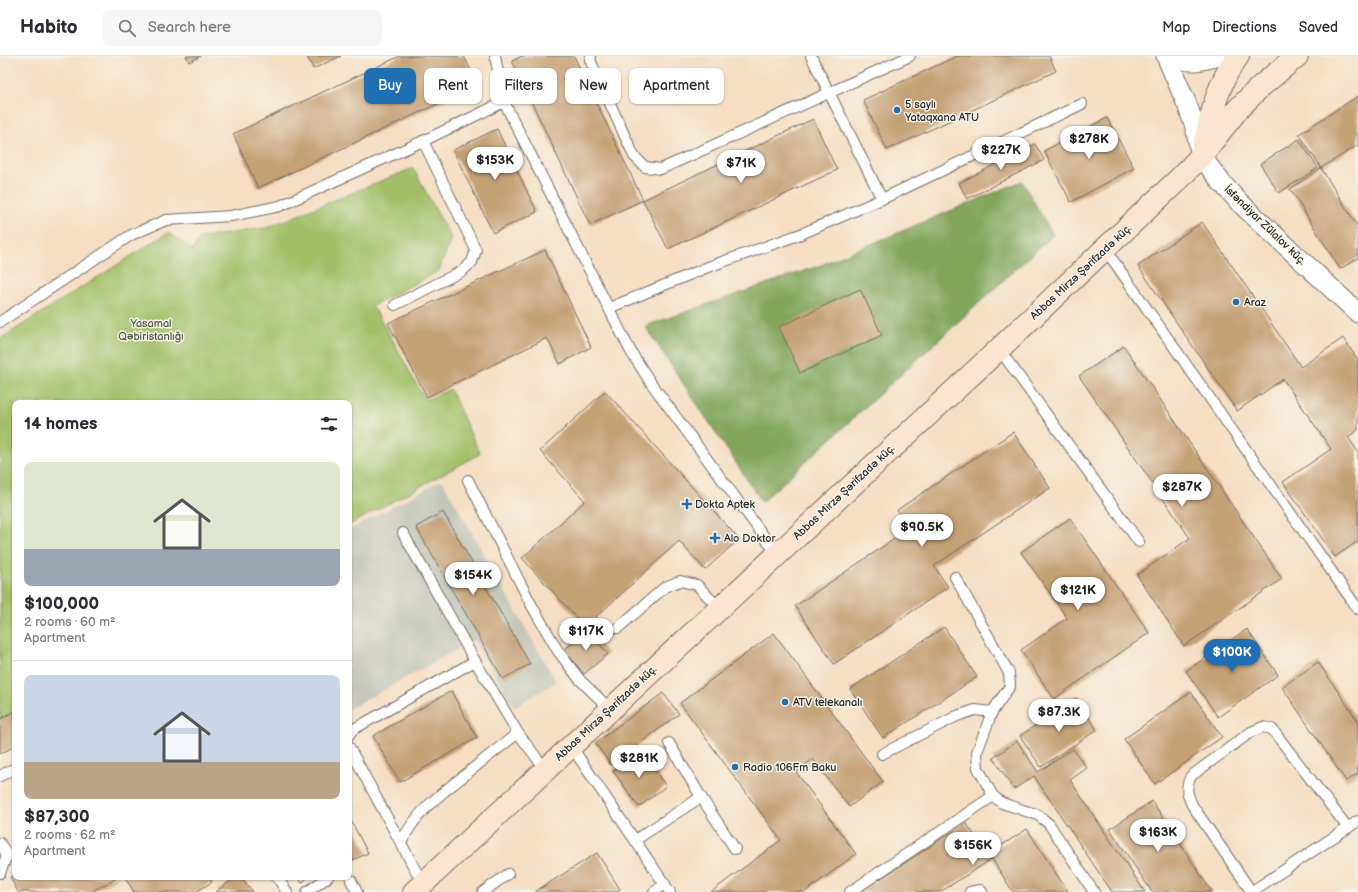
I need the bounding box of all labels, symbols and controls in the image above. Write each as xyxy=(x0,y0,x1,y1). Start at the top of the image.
search box xyxy=(102,10,382,46)
text: Habito xyxy=(20,16,78,39)
icon: search xyxy=(116,17,138,39)
text: Search here xyxy=(148,18,231,37)
text: Map xyxy=(1162,19,1190,36)
text: Directions xyxy=(1212,19,1277,36)
text: Saved xyxy=(1299,19,1338,36)
chip: Buy xyxy=(364,68,416,104)
chip: Rent xyxy=(424,68,482,104)
chip: Filters xyxy=(490,68,557,104)
chip: New xyxy=(565,68,621,104)
chip: Apartment xyxy=(629,68,724,104)
place label: 5 saylı Yataqxana ATU xyxy=(904,98,979,124)
marker: 5 saylı Yataqxana ATU xyxy=(892,105,902,115)
pin: $278K xyxy=(1061,126,1117,160)
text: $278K xyxy=(1069,131,1109,147)
pin: $227K xyxy=(973,137,1029,171)
text: $227K xyxy=(981,142,1021,158)
pin: $153K xyxy=(467,147,523,181)
pin: $71K xyxy=(717,150,765,184)
text: $153K xyxy=(476,152,514,168)
text: $71K xyxy=(726,155,756,171)
street label: İsfəndiyar Zülalov küç. xyxy=(1221,183,1309,267)
street label: Abbas Mirzə Şərifzadə küç. xyxy=(1028,222,1134,322)
place label: Araz xyxy=(1244,296,1267,309)
marker: Araz xyxy=(1231,297,1241,307)
park label: Yasamal Qəbiristanlığı xyxy=(118,317,184,343)
icon: filters xyxy=(318,413,340,435)
text: 14 homes xyxy=(24,414,97,434)
street label: Abbas Mirzə Şərifzadə küç. xyxy=(791,442,897,542)
pin: $287K xyxy=(1154,474,1210,508)
text: $287K xyxy=(1162,479,1202,495)
icon: home xyxy=(146,488,218,560)
place label: Dokta Aptek xyxy=(695,498,756,511)
marker: Dokta Aptek xyxy=(682,499,692,509)
pin: $90.5K xyxy=(889,514,955,548)
text: $90.5K xyxy=(900,519,944,535)
marker: Alo Doktor xyxy=(709,532,721,544)
place label: Alo Doktor xyxy=(724,532,776,545)
pin: $154K xyxy=(445,562,501,596)
text: $154K xyxy=(454,567,492,583)
pin: $121K xyxy=(1050,577,1106,611)
text: $121K xyxy=(1060,582,1096,598)
text: $100,000 xyxy=(24,594,99,614)
text: 2 rooms · 60 m² xyxy=(24,614,116,630)
pin: $117K xyxy=(558,618,614,652)
text: $117K xyxy=(568,623,604,639)
text: Apartment xyxy=(24,630,85,646)
pin: $100K xyxy=(1204,639,1260,673)
text: $100K xyxy=(1212,644,1252,660)
street label: Abbas Mirzə Şərifzadə küç. xyxy=(553,663,659,763)
place label: ATV telekanalı xyxy=(793,696,862,709)
marker: ATV telekanalı xyxy=(780,697,790,707)
pin: $87.3K xyxy=(1026,699,1092,733)
icon: home xyxy=(146,701,218,773)
text: $87.3K xyxy=(1038,704,1080,720)
pin: $281K xyxy=(611,745,667,779)
text: $281K xyxy=(620,750,658,766)
place label: Radio 106Fm Baku xyxy=(743,761,836,774)
marker: Radio 106Fm Baku xyxy=(730,762,740,772)
text: $87,300 xyxy=(24,807,90,827)
pin: $163K xyxy=(1130,819,1186,853)
text: $163K xyxy=(1139,824,1177,840)
text: 2 rooms · 62 m² xyxy=(24,827,116,843)
pin: $156K xyxy=(945,832,1001,866)
text: $156K xyxy=(954,837,992,853)
text: Apartment xyxy=(24,843,85,859)

